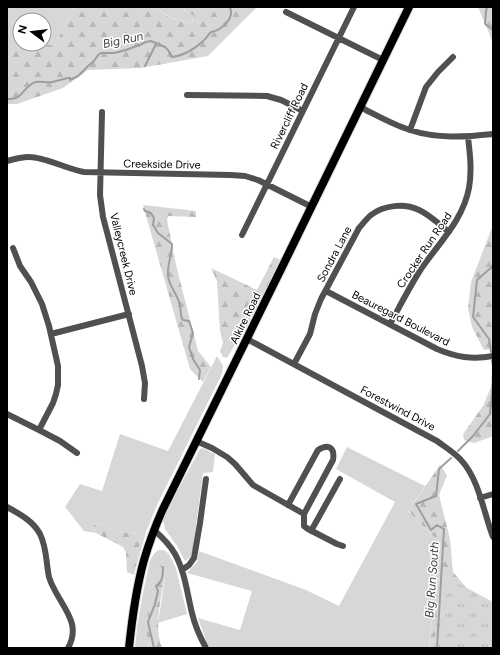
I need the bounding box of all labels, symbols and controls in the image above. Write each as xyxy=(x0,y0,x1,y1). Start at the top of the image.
north arrow xyxy=(12,12,52,52)
text: N xyxy=(15,24,30,35)
water label: Big Run xyxy=(101,29,145,51)
street label: Rivercliff Road xyxy=(268,81,311,151)
street label: Creekside Drive xyxy=(123,157,201,172)
street label: Crocker Run Road xyxy=(394,210,455,291)
street label: Valleycreek Drive xyxy=(107,212,140,297)
street label: Sondra Lane xyxy=(314,224,355,284)
street label: Beauregard Boulevard xyxy=(350,288,452,349)
street label: Alkire Road xyxy=(227,290,263,346)
street label: Forestwind Drive xyxy=(358,383,438,434)
water label: Big Run South xyxy=(422,541,442,619)

